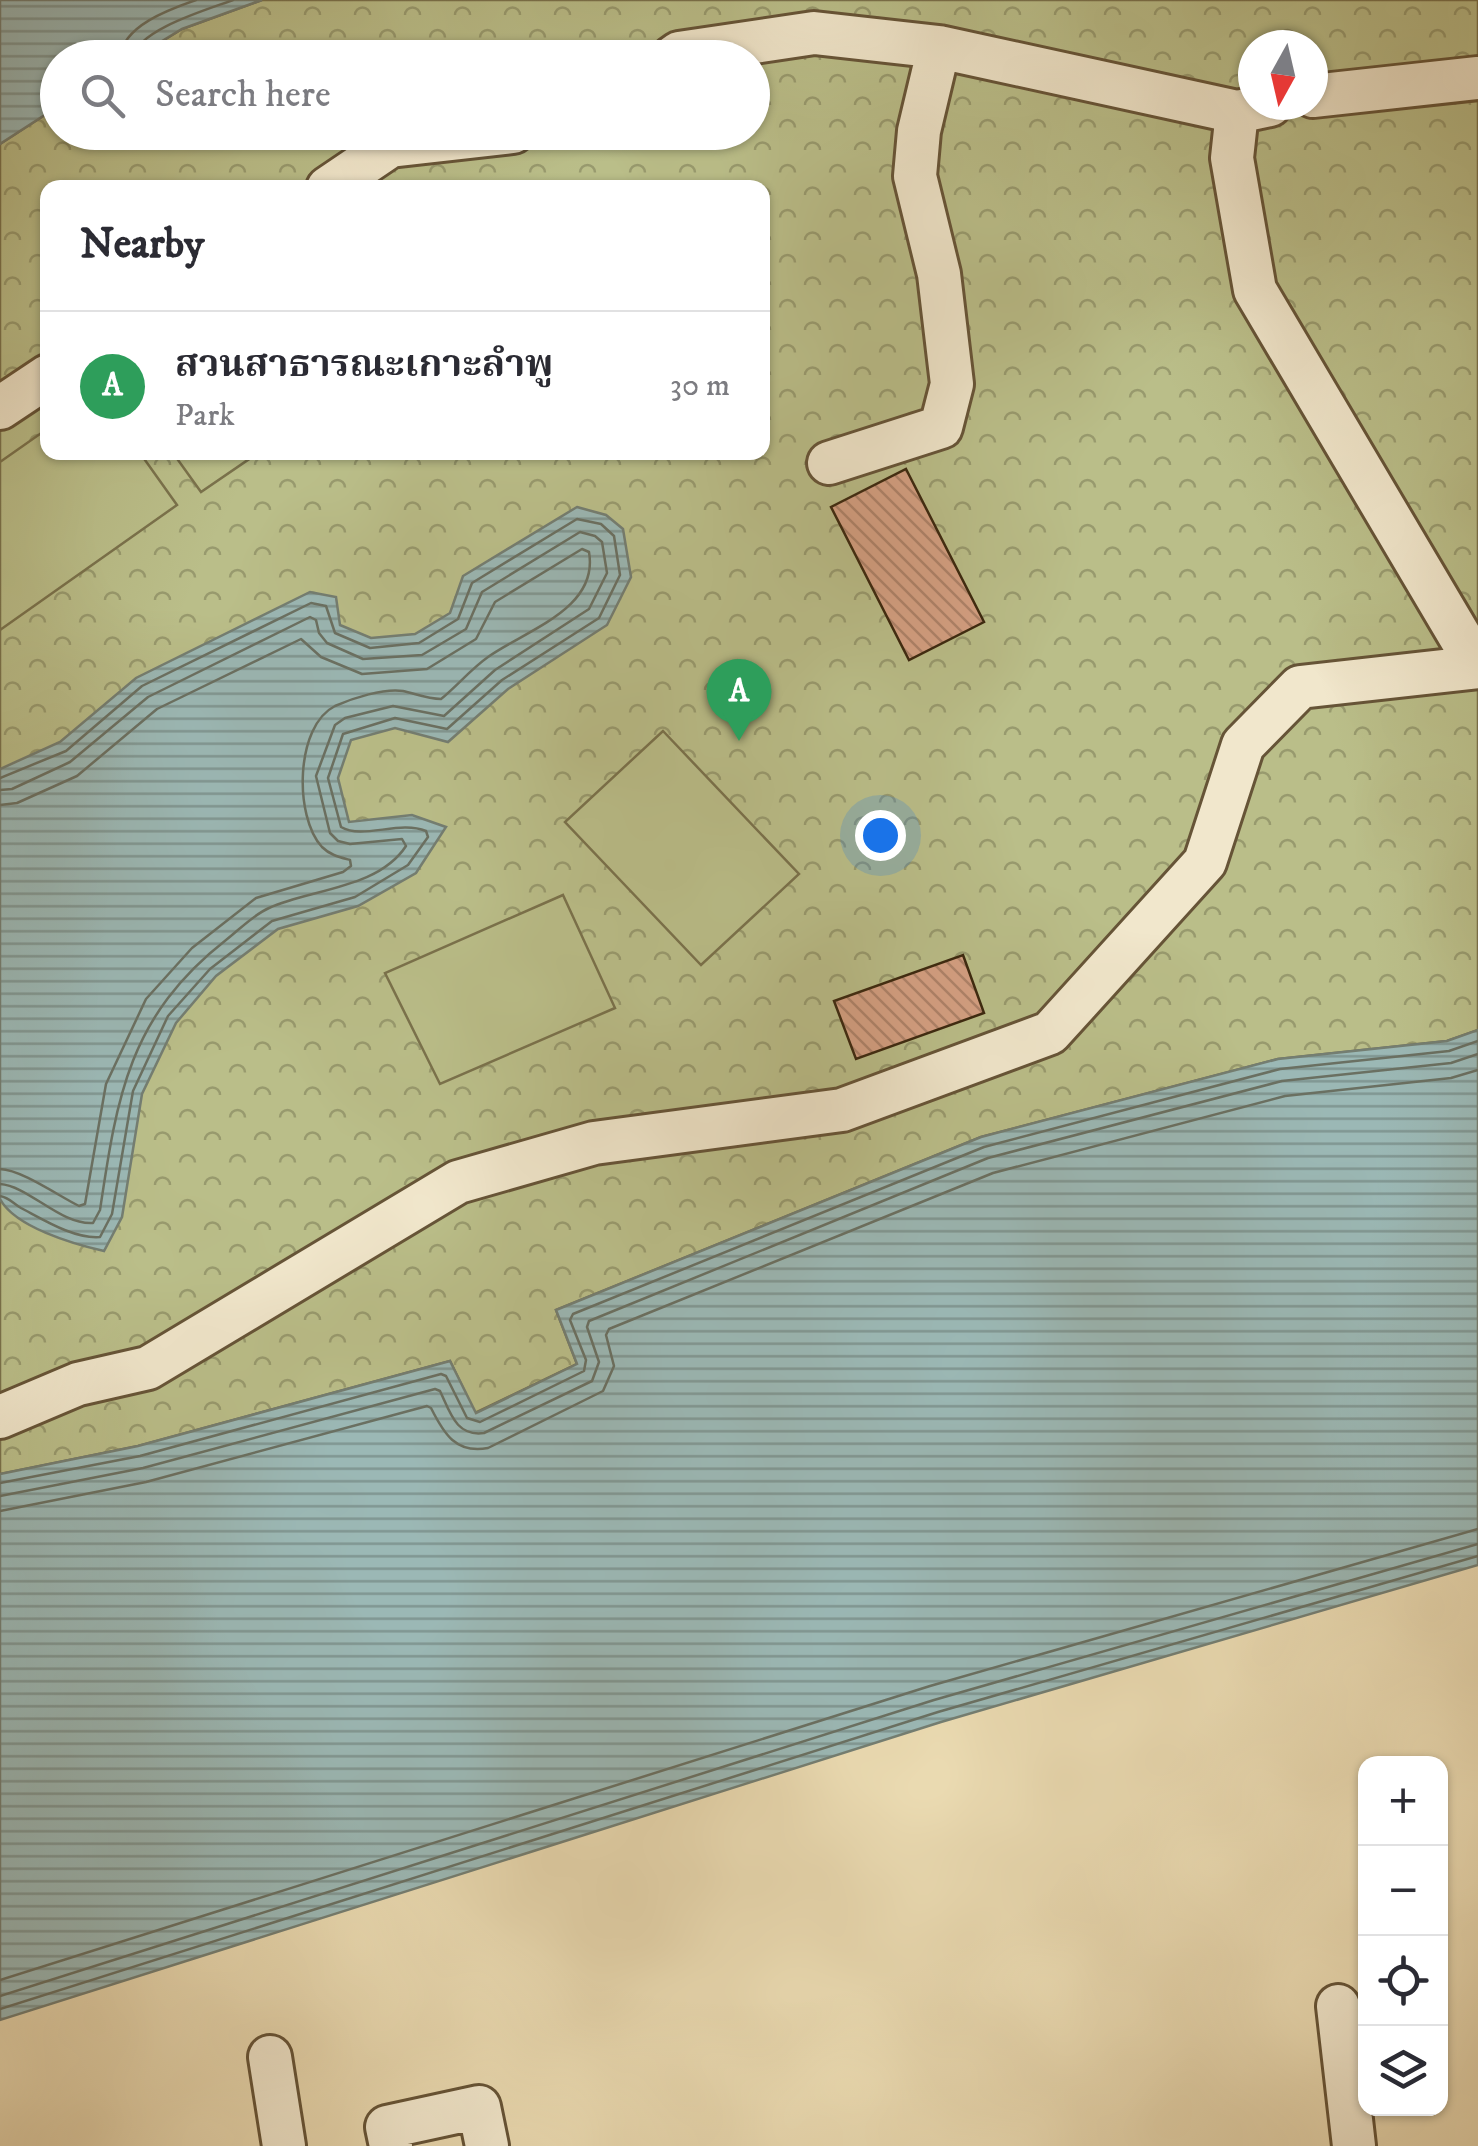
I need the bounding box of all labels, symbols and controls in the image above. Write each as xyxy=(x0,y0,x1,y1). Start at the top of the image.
north arrow xyxy=(1238,30,1328,120)
search box xyxy=(40,40,770,150)
icon: search xyxy=(75,68,130,123)
text: Search here xyxy=(155,71,331,119)
text: Nearby xyxy=(80,219,204,271)
text: สวนสาธารณะเกาะลำพู xyxy=(175,341,553,389)
text: A xyxy=(102,366,123,406)
text: 30 m xyxy=(670,366,730,406)
text: Park xyxy=(175,396,235,436)
pin: A xyxy=(706,658,772,741)
your location xyxy=(855,810,906,861)
map controls xyxy=(1358,1756,1448,2116)
button: + xyxy=(1358,1756,1448,1846)
button: − xyxy=(1358,1846,1448,1936)
button: locate xyxy=(1358,1936,1448,2026)
button: layers xyxy=(1358,2026,1448,2116)

